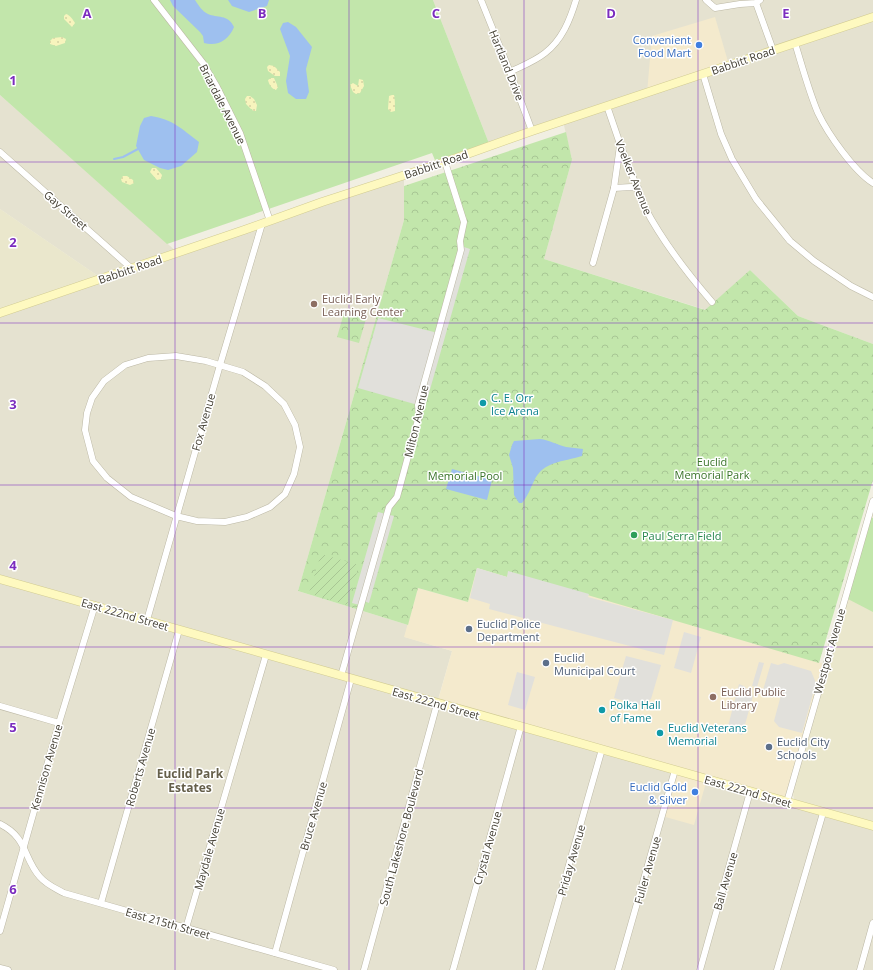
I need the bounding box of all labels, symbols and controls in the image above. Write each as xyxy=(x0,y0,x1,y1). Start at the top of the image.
text: A xyxy=(83,4,92,22)
text: B xyxy=(258,4,267,22)
text: C xyxy=(432,4,440,22)
text: D xyxy=(606,4,616,22)
text: E xyxy=(782,4,790,22)
street label: Hartland Drive xyxy=(486,28,528,102)
place label: Convenient Food Mart xyxy=(633,32,691,60)
marker: Convenient Food Mart xyxy=(694,40,704,50)
street label: Babbitt Road xyxy=(709,42,777,78)
street label: Briardale Avenue xyxy=(196,61,250,147)
text: 1 xyxy=(9,71,17,89)
street label: Voelker Avenue xyxy=(612,137,656,217)
street label: Babbitt Road xyxy=(402,146,470,182)
street label: Gay Street xyxy=(41,187,91,233)
text: 2 xyxy=(9,233,17,251)
street label: Babbitt Road xyxy=(96,251,164,287)
place label: Euclid Early Learning Center xyxy=(322,291,405,319)
marker: Euclid Early Learning Center xyxy=(309,299,319,309)
street label: Milton Avenue xyxy=(400,383,432,459)
place label: C. E. Orr Ice Arena xyxy=(491,390,539,418)
street label: Fox Avenue xyxy=(188,391,218,453)
text: 3 xyxy=(9,395,17,413)
marker: C. E. Orr Ice Arena xyxy=(478,398,488,408)
park label: Euclid Memorial Park xyxy=(675,454,750,482)
park label: Memorial Pool xyxy=(428,468,502,483)
place label: Paul Serra Field xyxy=(642,528,721,543)
marker: Paul Serra Field xyxy=(629,530,639,540)
text: 4 xyxy=(9,556,17,574)
street label: East 222nd Street xyxy=(80,594,170,634)
street label: Westport Avenue xyxy=(810,606,848,696)
place label: Euclid Police Department xyxy=(477,616,541,644)
marker: Euclid Police Department xyxy=(464,624,474,634)
place label: Euclid Municipal Court xyxy=(554,650,635,678)
marker: Euclid Municipal Court xyxy=(541,658,551,668)
street label: East 222nd Street xyxy=(391,683,481,723)
place label: Euclid Public Library xyxy=(721,684,785,712)
marker: Euclid Public Library xyxy=(708,692,718,702)
place label: Polka Hall of Fame xyxy=(610,697,661,725)
marker: Polka Hall of Fame xyxy=(597,705,607,715)
text: 5 xyxy=(9,718,17,736)
place label: Euclid Veterans Memorial xyxy=(668,720,747,748)
street label: Kennison Avenue xyxy=(27,722,65,812)
street label: Roberts Avenue xyxy=(122,726,158,808)
marker: Euclid Veterans Memorial xyxy=(655,728,665,738)
place label: Euclid City Schools xyxy=(777,734,830,762)
marker: Euclid City Schools xyxy=(764,742,774,752)
district label: Euclid Park Estates xyxy=(157,765,224,796)
street label: South Lakeshore Boulevard xyxy=(375,767,427,907)
street label: East 222nd Street xyxy=(703,771,793,811)
place label: Euclid Gold & Silver xyxy=(630,779,688,807)
street label: Bruce Avenue xyxy=(296,780,330,852)
marker: Euclid Gold & Silver xyxy=(690,787,700,797)
street label: Maydale Avenue xyxy=(190,806,228,892)
street label: Crystal Avenue xyxy=(469,809,505,887)
street label: Priday Avenue xyxy=(554,823,588,897)
street label: Fuller Avenue xyxy=(630,834,664,906)
street label: Ball Avenue xyxy=(710,850,740,912)
text: 6 xyxy=(9,880,17,898)
street label: East 215th Street xyxy=(124,904,212,942)

